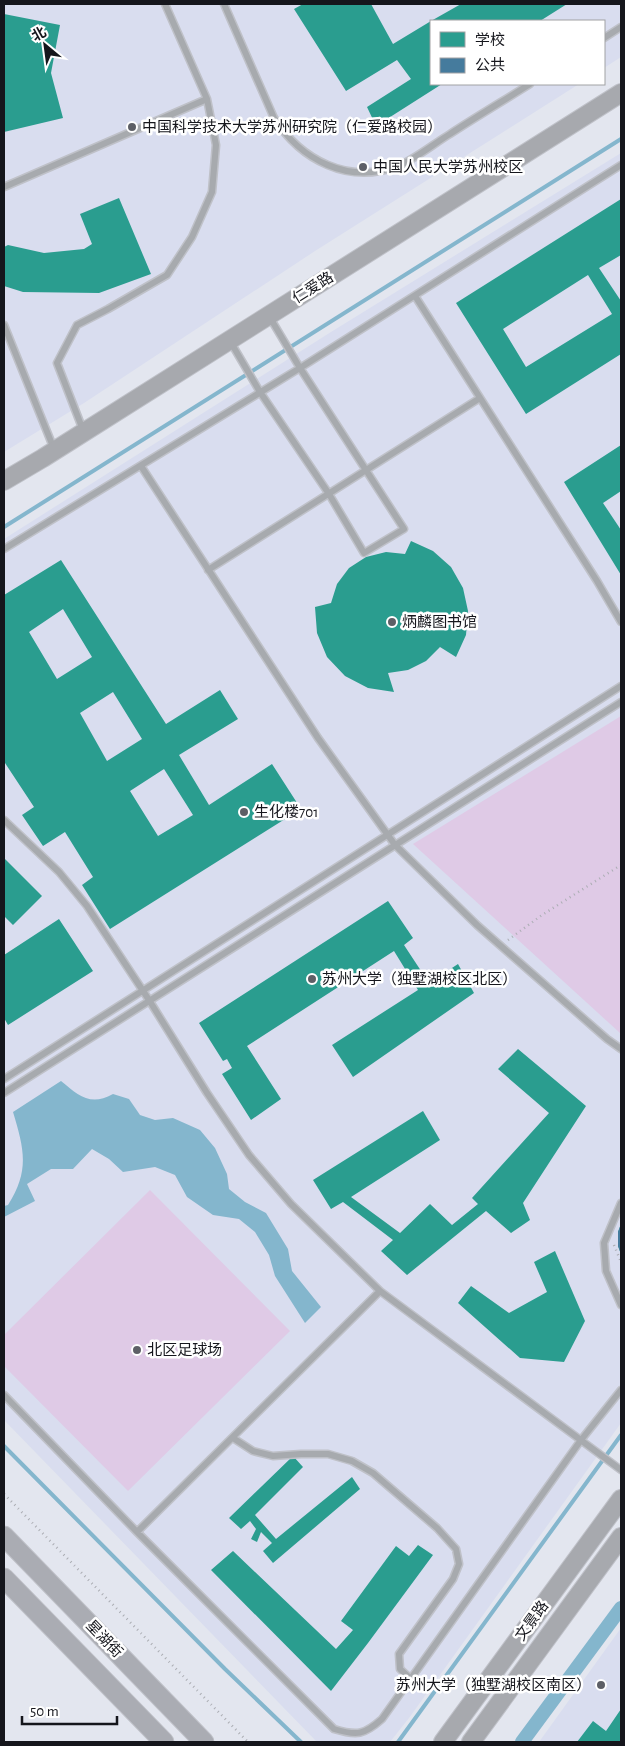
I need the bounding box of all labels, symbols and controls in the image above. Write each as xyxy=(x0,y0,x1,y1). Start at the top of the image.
north arrow xyxy=(20,20,70,70)
legend xyxy=(430,20,605,85)
text: 北 xyxy=(29,24,49,44)
text: 学校 xyxy=(475,31,505,48)
text: 公共 xyxy=(475,57,505,73)
place label: 中国科学技术大学苏州研究院（仁爱路校园） xyxy=(142,118,442,135)
marker: 中国科学技术大学苏州研究院（仁爱路校园） xyxy=(126,121,138,133)
place label: 中国人民大学苏州校区 xyxy=(373,158,523,175)
marker: 中国人民大学苏州校区 xyxy=(357,161,369,173)
street label: 仁爱路 xyxy=(289,269,336,306)
place label: 炳麟图书馆 xyxy=(402,613,477,630)
marker: 炳麟图书馆 xyxy=(386,616,398,628)
place label: 生化楼701 xyxy=(254,803,318,820)
marker: 生化楼701 xyxy=(238,806,250,818)
place label: 苏州大学（独墅湖校区北区） xyxy=(322,970,517,987)
marker: 苏州大学（独墅湖校区北区） xyxy=(306,973,318,985)
place label: 北区足球场 xyxy=(147,1341,222,1358)
marker: 北区足球场 xyxy=(131,1344,143,1356)
street label: 文景路 xyxy=(512,1598,551,1644)
street label: 星湖街 xyxy=(83,1617,126,1660)
place label: 苏州大学（独墅湖校区南区） xyxy=(396,1676,591,1693)
marker: 苏州大学（独墅湖校区南区） xyxy=(595,1679,607,1691)
scale bar xyxy=(22,1694,118,1726)
text: 50 m xyxy=(30,1704,59,1719)

